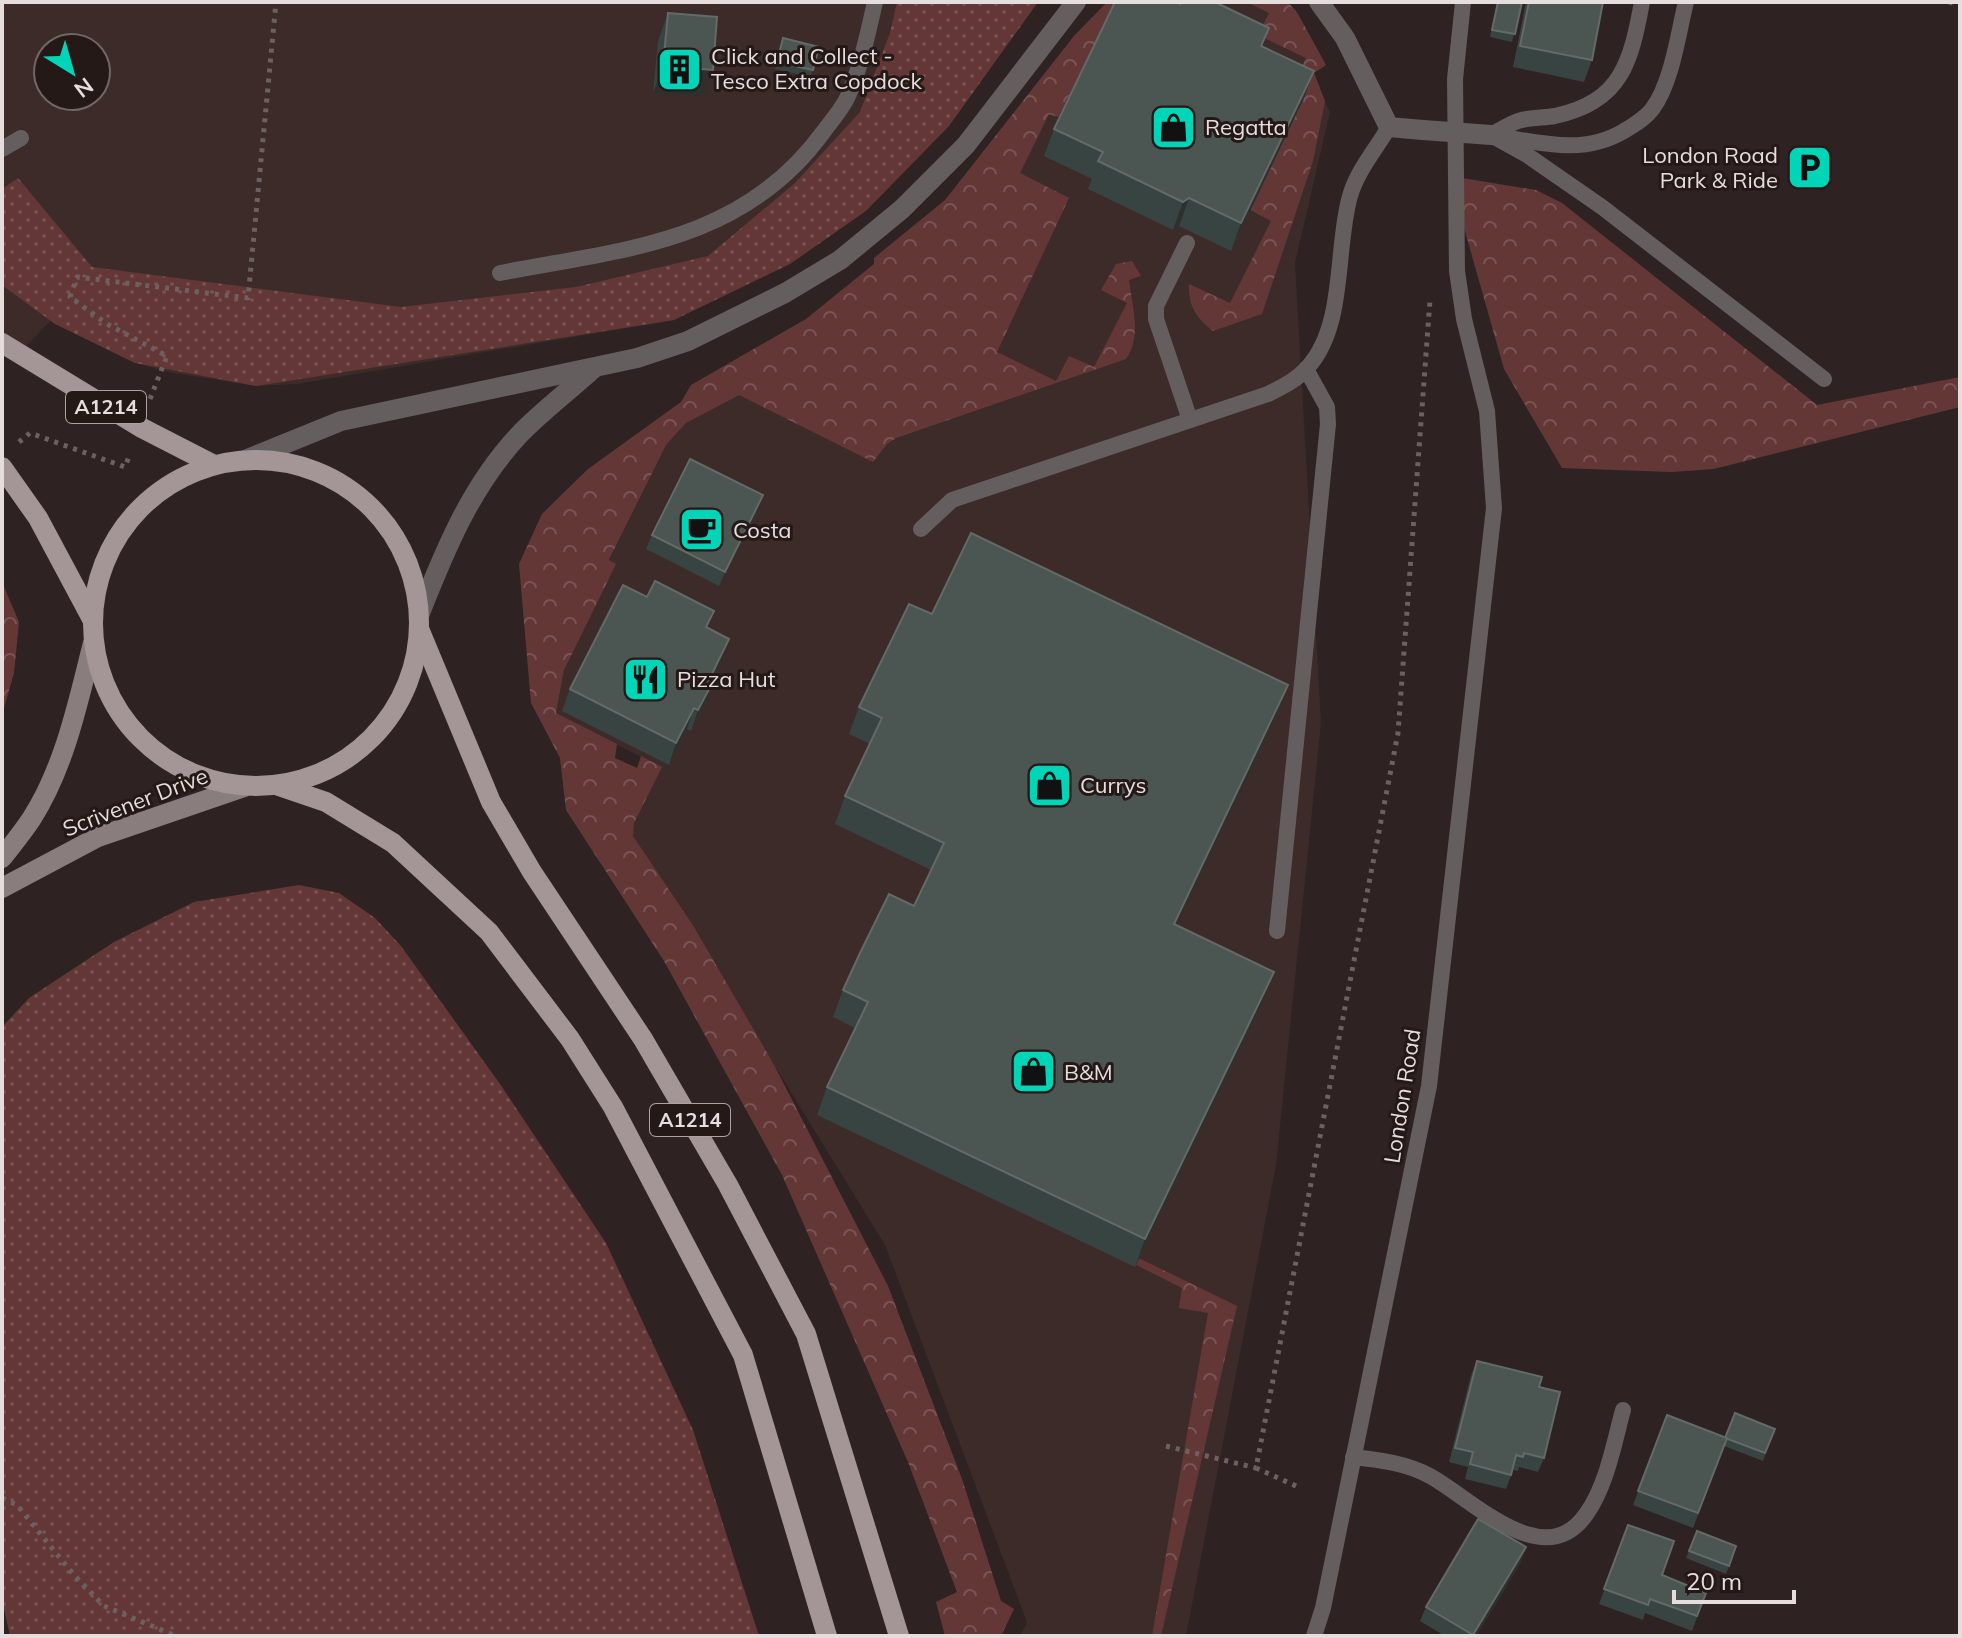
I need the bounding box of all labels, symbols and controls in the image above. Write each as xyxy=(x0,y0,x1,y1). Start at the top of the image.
north arrow xyxy=(32,32,112,112)
place label: Click and Collect - Tesco Extra Copdock xyxy=(711,42,922,95)
building icon: Click and Collect - Tesco Extra Copdock xyxy=(656,45,704,93)
text: N xyxy=(69,72,99,104)
shop icon: Regatta xyxy=(1150,103,1198,151)
place label: Regatta xyxy=(1205,113,1287,141)
place label: London Road Park & Ride xyxy=(1642,141,1778,194)
parking icon: London Road Park & Ride xyxy=(1785,144,1833,192)
road number: A1214 xyxy=(66,391,146,423)
cafe icon: Costa xyxy=(678,506,726,554)
place label: Costa xyxy=(733,516,792,544)
restaurant icon: Pizza Hut xyxy=(622,655,670,703)
place label: Pizza Hut xyxy=(677,665,776,693)
shop icon: Currys xyxy=(1025,761,1073,809)
street label: Scrivener Drive xyxy=(59,762,211,842)
place label: Currys xyxy=(1080,771,1147,799)
street label: London Road xyxy=(1378,1027,1426,1165)
shop icon: B&M xyxy=(1009,1048,1057,1096)
place label: B&M xyxy=(1064,1058,1113,1086)
road number: A1214 xyxy=(650,1104,730,1136)
scale bar xyxy=(1674,1554,1794,1604)
text: 20 m xyxy=(1686,1566,1742,1596)

